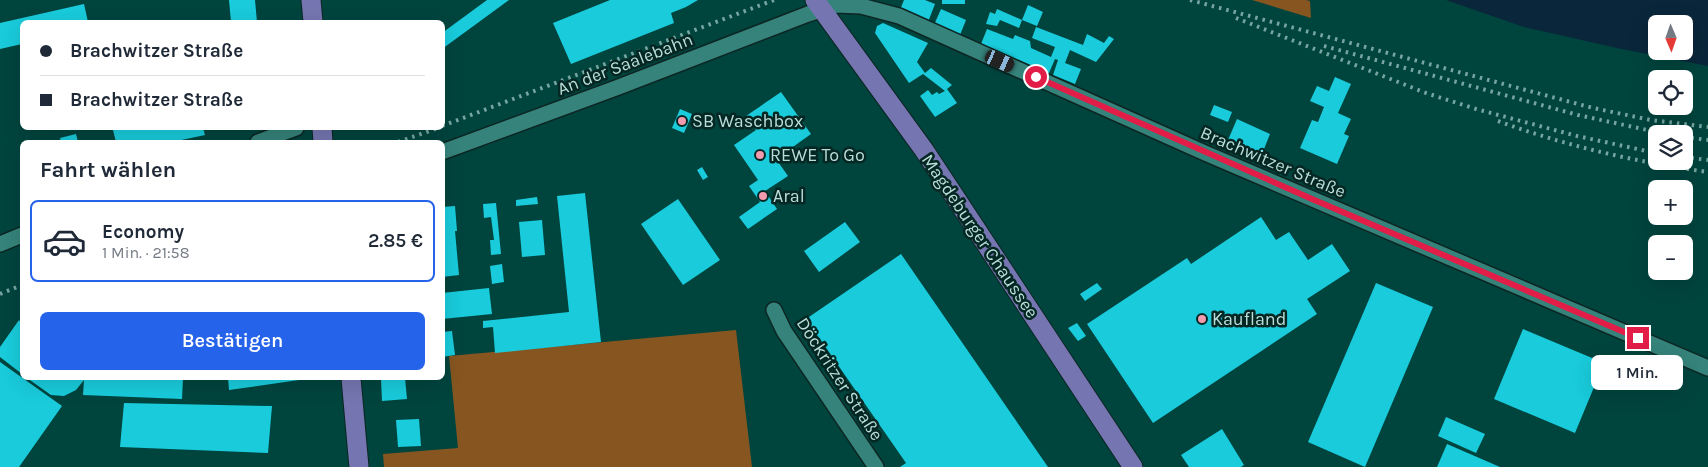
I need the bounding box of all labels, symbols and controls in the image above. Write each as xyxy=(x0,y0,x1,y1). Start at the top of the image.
north arrow xyxy=(1648,15,1692,60)
map controls xyxy=(1648,15,1693,280)
street label: An der Saalebahn xyxy=(554,28,696,100)
text: Brachwitzer Straße xyxy=(70,40,243,62)
car xyxy=(983,48,1016,74)
route start xyxy=(1025,66,1047,88)
button: locate xyxy=(1648,70,1693,115)
text: Brachwitzer Straße xyxy=(70,89,243,111)
place label: SB Waschbox xyxy=(692,110,803,132)
marker: SB Waschbox xyxy=(676,115,688,127)
street label: Brachwitzer Straße xyxy=(1197,121,1349,203)
button: layers xyxy=(1648,125,1693,170)
place label: REWE To Go xyxy=(770,144,865,166)
marker: REWE To Go xyxy=(754,149,766,161)
street label: Magdeburger Chaussee xyxy=(917,150,1043,322)
text: Fahrt wählen xyxy=(40,157,176,183)
button: + xyxy=(1648,180,1693,225)
place label: Aral xyxy=(773,185,805,207)
marker: Aral xyxy=(757,190,769,202)
icon: car xyxy=(42,219,87,264)
text: Economy xyxy=(102,221,184,243)
text: 2.85 € xyxy=(368,230,423,252)
button: − xyxy=(1648,235,1693,280)
text: 1 Min. · 21:58 xyxy=(102,243,190,262)
place label: Kaufland xyxy=(1212,308,1286,330)
button: Bestätigen xyxy=(40,312,425,370)
street label: Döckritzer Straße xyxy=(792,313,888,445)
marker: Kaufland xyxy=(1196,313,1208,325)
route end xyxy=(1627,327,1649,349)
callout: 1 Min. xyxy=(1592,356,1684,390)
text: 1 Min. xyxy=(1616,363,1658,382)

